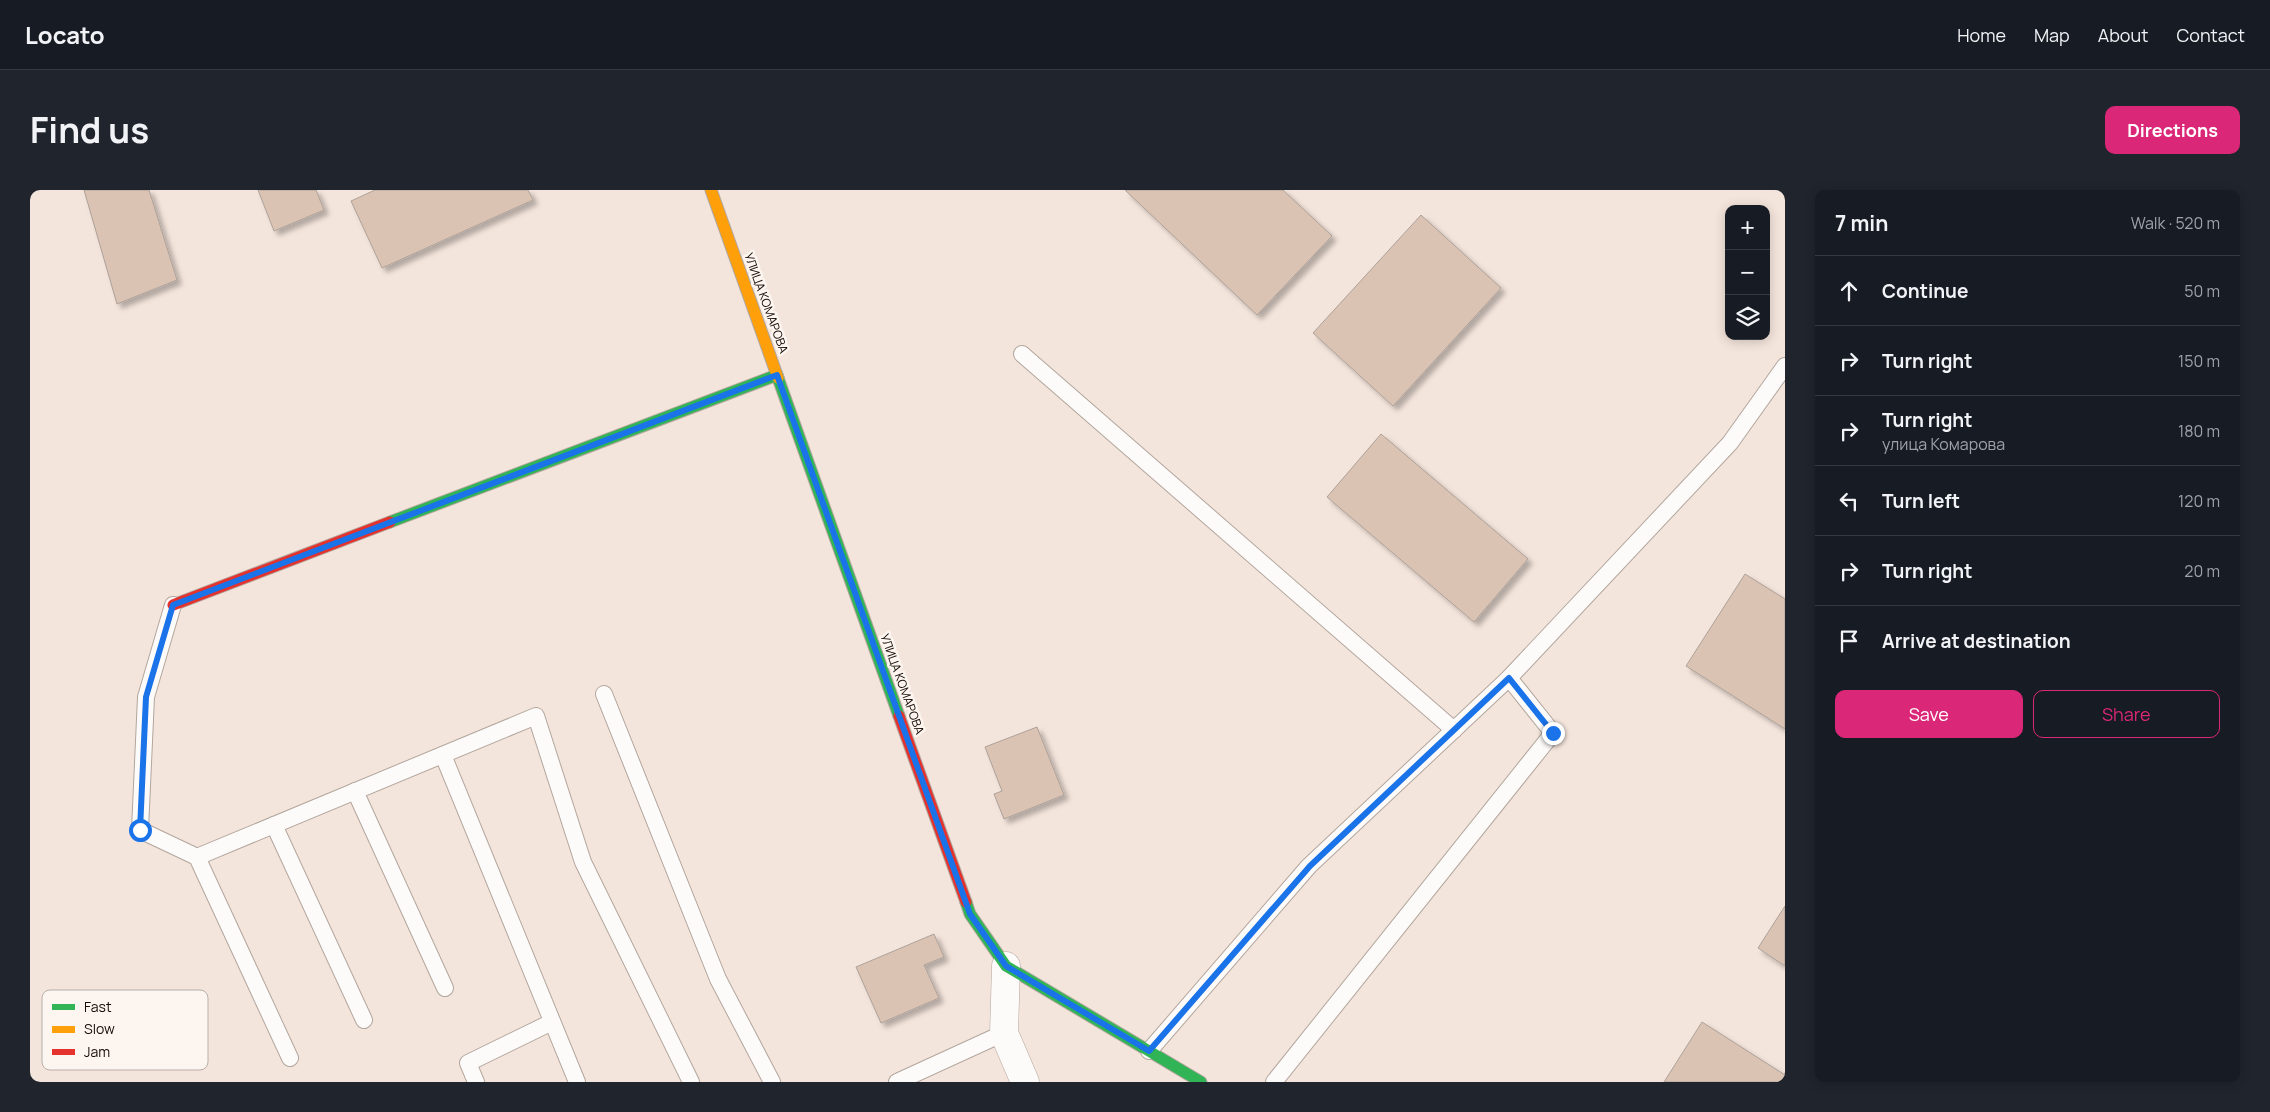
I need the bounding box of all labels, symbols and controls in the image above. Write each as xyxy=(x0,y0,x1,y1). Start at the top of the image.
text: Locato xyxy=(25,18,105,51)
text: Home xyxy=(1957,23,2006,47)
text: Map xyxy=(2034,23,2070,47)
text: About xyxy=(2098,23,2148,47)
text: Contact xyxy=(2176,23,2245,47)
text: Find us xyxy=(30,106,149,154)
button: Directions xyxy=(2105,106,2240,154)
map controls xyxy=(1725,205,1770,340)
button: + xyxy=(1725,205,1770,250)
text: 7 min xyxy=(1835,209,1888,237)
text: Walk · 520 m xyxy=(2131,212,2220,234)
street label: УЛИЦА КОМАРОВА xyxy=(740,250,793,356)
button: − xyxy=(1725,250,1770,295)
icon: ahead xyxy=(1835,277,1863,305)
text: Continue xyxy=(1882,278,1968,304)
text: 50 m xyxy=(2184,280,2220,302)
button: layers xyxy=(1725,295,1770,340)
icon: right xyxy=(1835,347,1863,375)
text: Turn right xyxy=(1882,348,1972,374)
text: 150 m xyxy=(2178,350,2220,372)
text: Turn right xyxy=(1882,407,1972,433)
icon: right xyxy=(1835,417,1863,445)
text: 180 m xyxy=(2178,420,2220,442)
text: улица Комарова xyxy=(1882,433,2005,455)
icon: left xyxy=(1835,487,1863,515)
text: Turn left xyxy=(1882,488,1960,514)
text: 120 m xyxy=(2178,490,2220,512)
icon: right xyxy=(1835,557,1863,585)
text: Turn right xyxy=(1882,558,1972,584)
text: 20 m xyxy=(2184,560,2220,582)
icon: arrive xyxy=(1835,627,1863,655)
text: Arrive at destination xyxy=(1882,628,2071,654)
street label: УЛИЦА КОМАРОВА xyxy=(876,631,929,737)
button: Save xyxy=(1835,690,2023,738)
button: Share xyxy=(2033,690,2220,738)
route end xyxy=(1542,722,1565,745)
route start xyxy=(129,819,152,842)
legend xyxy=(42,990,208,1070)
text: Fast xyxy=(84,997,112,1016)
text: Slow xyxy=(84,1019,115,1038)
text: Jam xyxy=(84,1042,110,1061)

